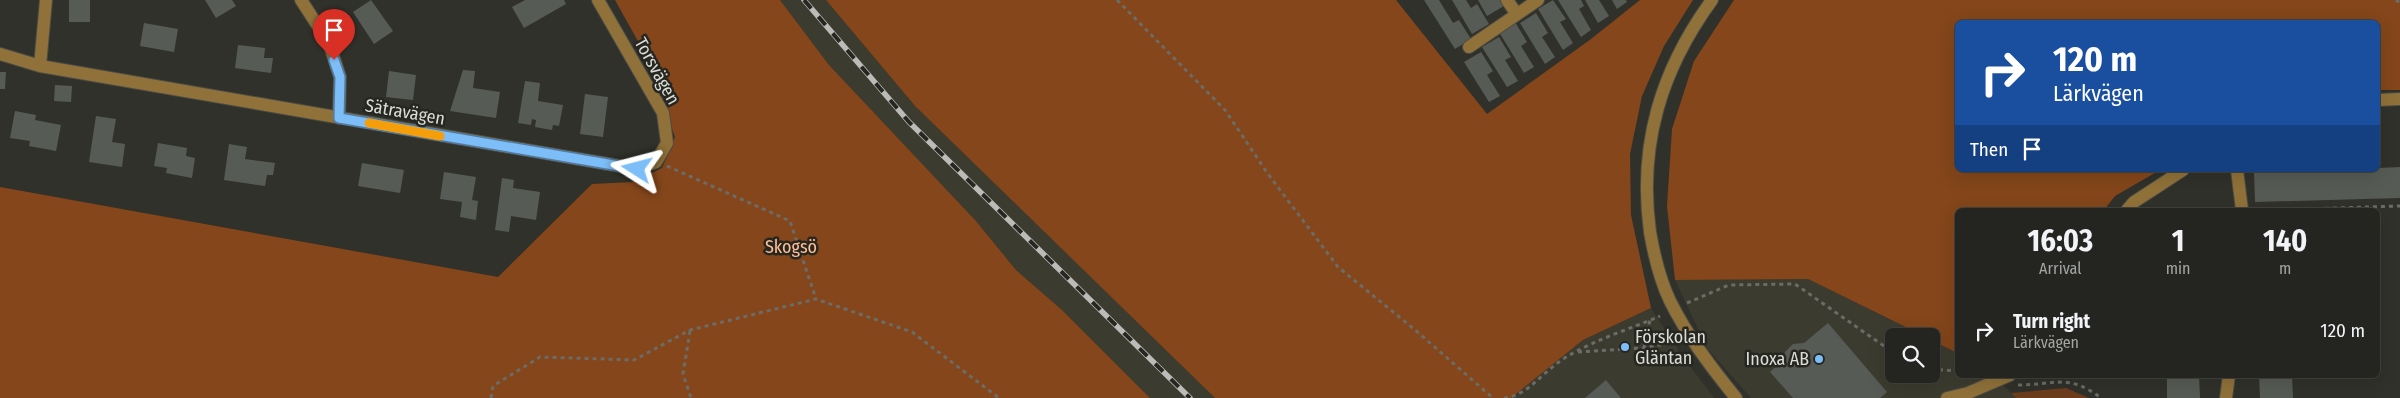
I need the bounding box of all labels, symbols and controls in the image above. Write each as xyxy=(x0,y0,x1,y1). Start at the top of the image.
pin xyxy=(313,9,355,60)
icon: arrive xyxy=(320,16,348,44)
street label: Torsvägen xyxy=(630,34,684,108)
text: 120 m xyxy=(2053,38,2137,80)
icon: right xyxy=(1970,40,2035,105)
text: Lärkvägen xyxy=(2053,80,2144,107)
street label: Sätravägen xyxy=(363,94,447,130)
icon: arrive xyxy=(2018,135,2046,163)
text: Then xyxy=(1970,138,2008,161)
position arrow xyxy=(610,142,662,194)
text: 16:03 xyxy=(2028,223,2093,259)
text: 1 xyxy=(2172,223,2184,259)
text: 140 xyxy=(2263,223,2307,259)
park label: Skogsö xyxy=(765,236,817,258)
text: Arrival xyxy=(2039,259,2082,278)
text: min xyxy=(2166,259,2190,278)
text: m xyxy=(2279,259,2291,278)
text: Turn right xyxy=(2013,310,2090,333)
icon: right xyxy=(1970,317,1998,345)
text: 120 m xyxy=(2320,319,2365,342)
place label: Förskolan Gläntan xyxy=(1635,326,1706,369)
map controls xyxy=(1885,328,1940,383)
button: search xyxy=(1885,328,1940,383)
text: Lärkvägen xyxy=(2013,333,2079,352)
marker: Förskolan Gläntan xyxy=(1619,341,1631,353)
place label: Inoxa AB xyxy=(1746,348,1809,370)
marker: Inoxa AB xyxy=(1813,353,1825,365)

